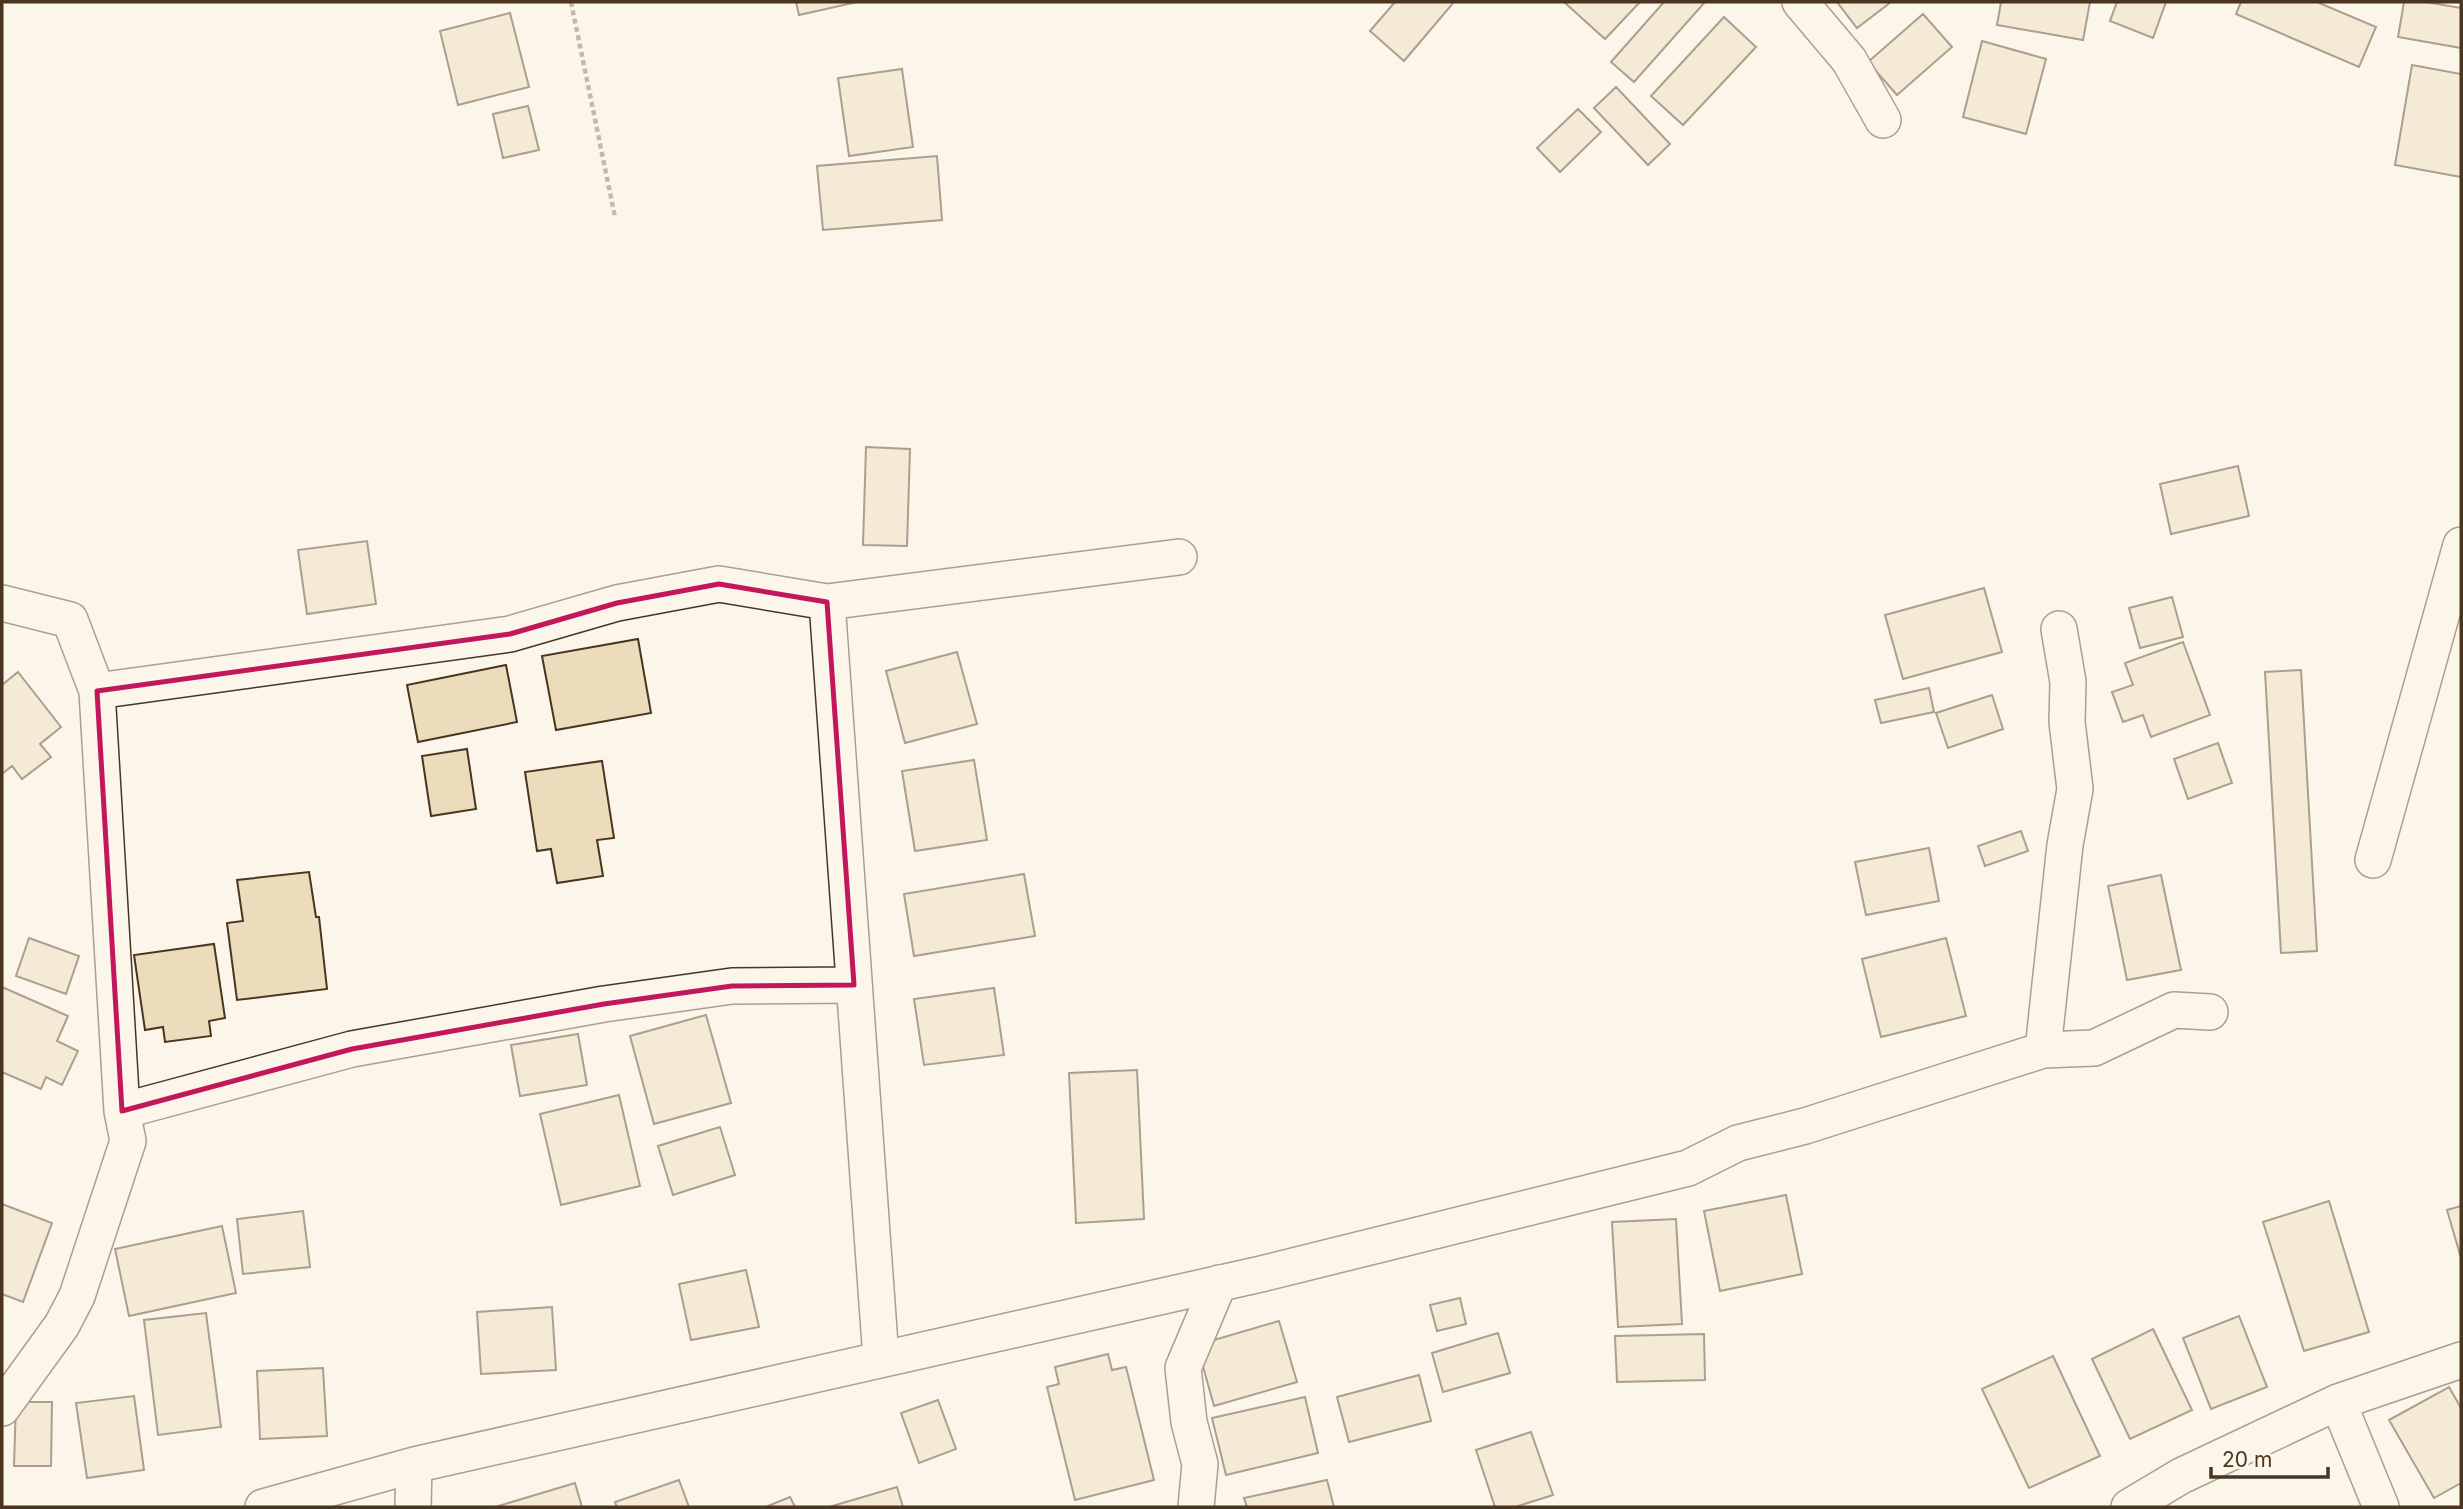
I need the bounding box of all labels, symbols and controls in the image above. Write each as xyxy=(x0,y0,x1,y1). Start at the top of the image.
scale bar xyxy=(2211,1436,2328,1480)
text: 20 m xyxy=(2222,1447,2272,1472)

